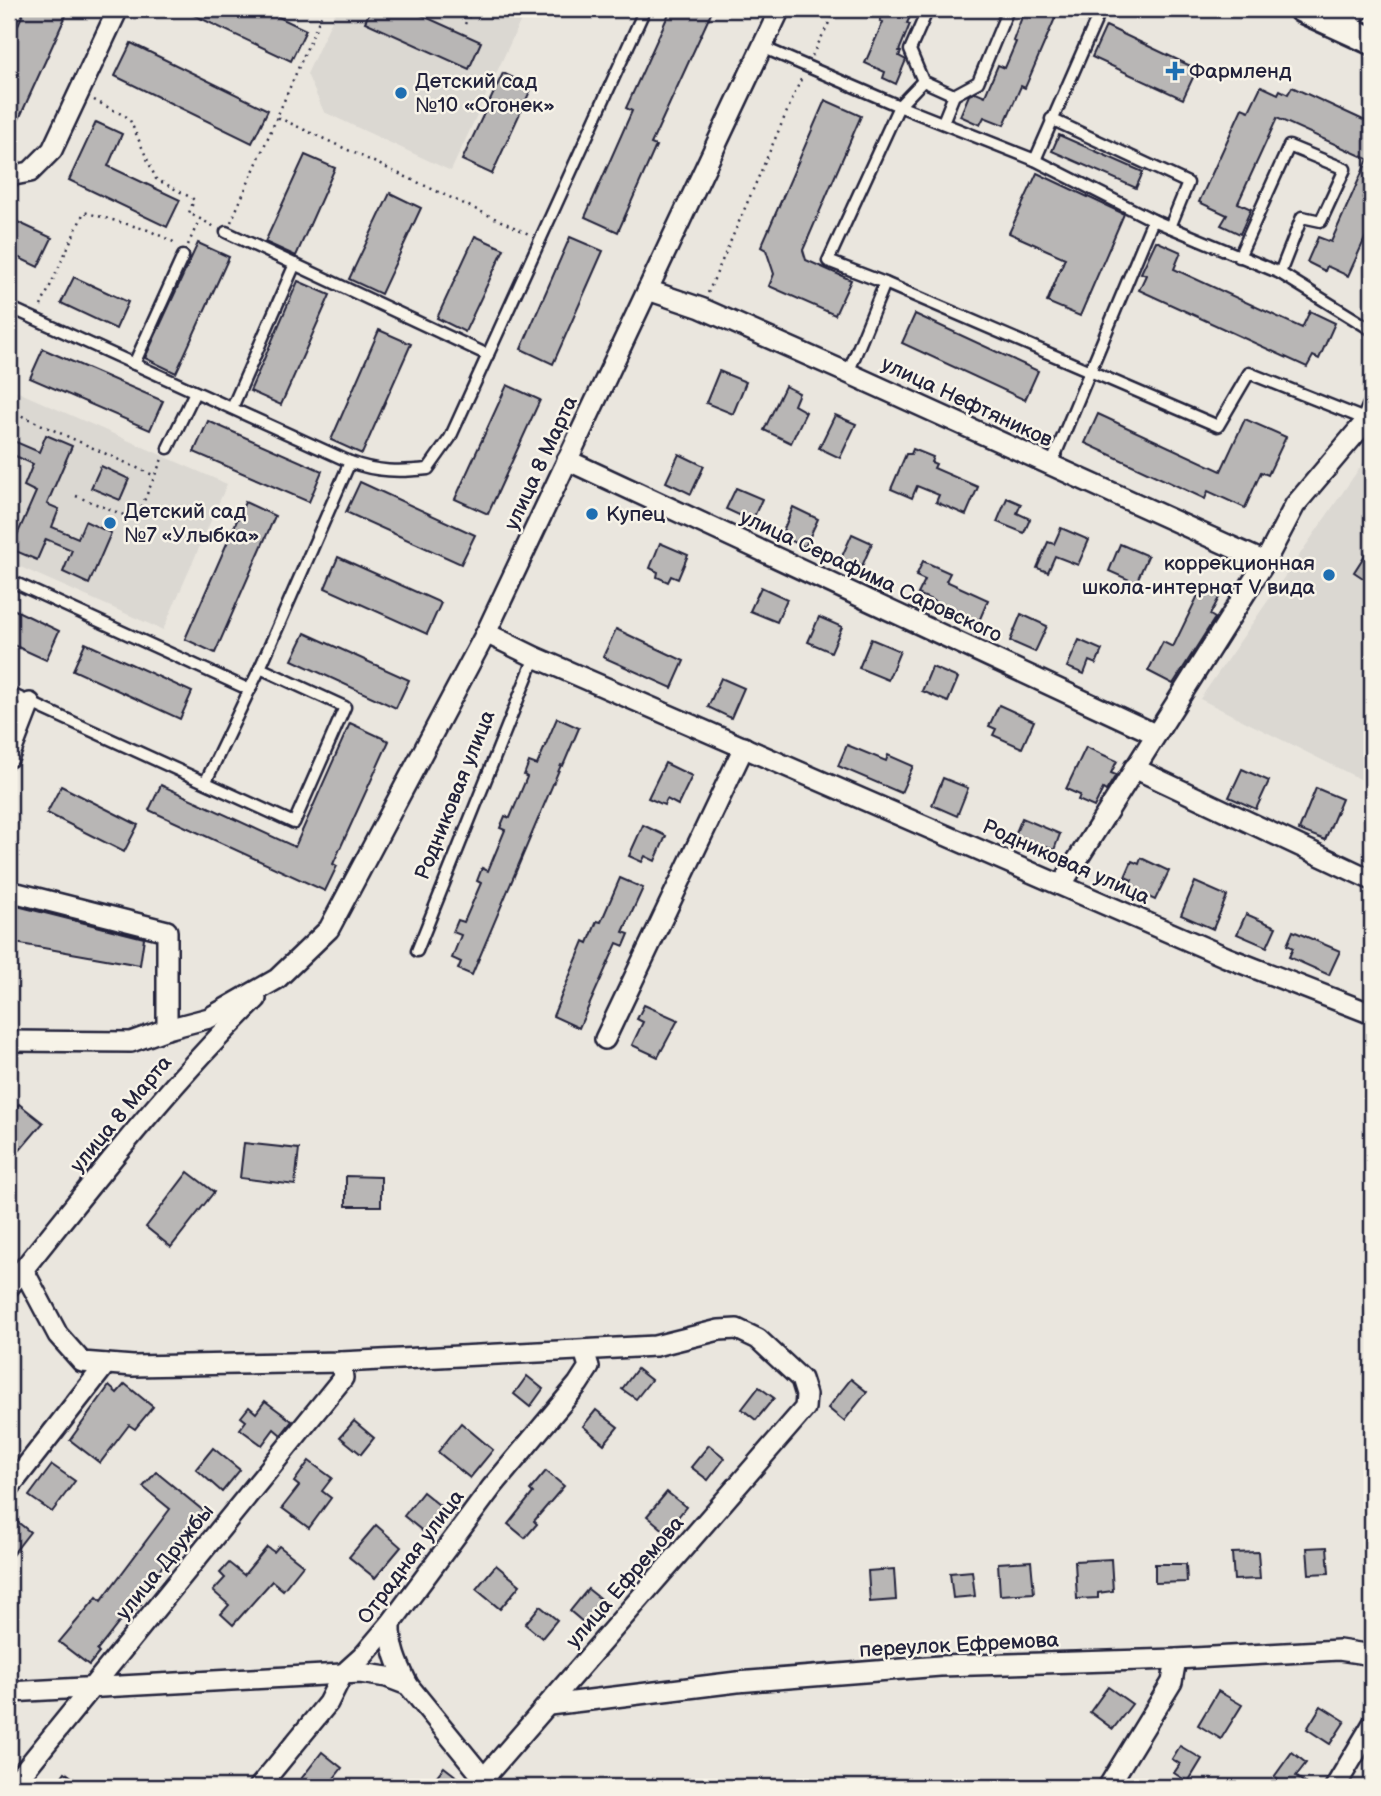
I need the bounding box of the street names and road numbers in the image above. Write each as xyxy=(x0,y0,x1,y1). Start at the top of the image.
street label: улица Нефтяников xyxy=(877,351,1057,453)
street label: улица 8 Марта xyxy=(499,392,583,534)
street label: улица Серафима Саровского xyxy=(736,504,1006,648)
street label: Родниковая улица xyxy=(410,706,501,883)
street label: Родниковая улица xyxy=(978,814,1154,910)
street label: улица 8 Марта xyxy=(65,1050,178,1178)
street label: Отрадная улица xyxy=(352,1484,470,1629)
street label: улица Дружбы xyxy=(111,1499,219,1625)
street label: улица Ефремова xyxy=(561,1510,690,1653)
street label: переулок Ефремова xyxy=(859,1627,1060,1663)

